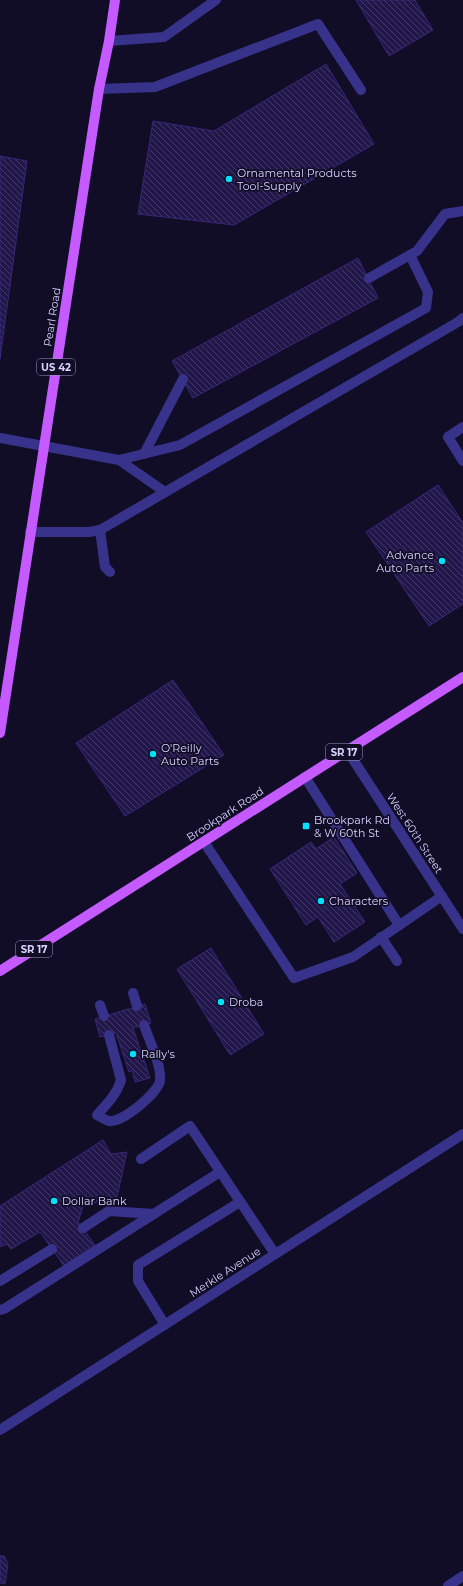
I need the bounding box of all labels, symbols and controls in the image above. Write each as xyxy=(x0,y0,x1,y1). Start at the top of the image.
place label: Ornamental Products Tool-Supply xyxy=(237,166,357,193)
marker: Ornamental Products Tool-Supply xyxy=(224,174,234,184)
street label: Pearl Road xyxy=(40,286,64,348)
road number: US 42 xyxy=(37,359,75,375)
place label: Advance Auto Parts xyxy=(376,548,435,575)
marker: Advance Auto Parts xyxy=(437,556,447,566)
place label: O'Reilly Auto Parts xyxy=(161,741,219,768)
road number: SR 17 xyxy=(326,744,362,760)
marker: O'Reilly Auto Parts xyxy=(148,749,158,759)
street label: Brookpark Road xyxy=(184,784,266,844)
street label: West 60th Street xyxy=(384,790,447,876)
place label: Brookpark Rd & W 60th St xyxy=(314,813,390,840)
marker: Brookpark Rd & W 60th St xyxy=(301,821,311,831)
place label: Characters xyxy=(329,894,389,908)
marker: Characters xyxy=(316,896,326,906)
road number: SR 17 xyxy=(16,941,52,957)
place label: Droba xyxy=(229,995,263,1009)
marker: Droba xyxy=(216,997,226,1007)
place label: Rally's xyxy=(141,1047,175,1061)
marker: Rally's xyxy=(128,1049,138,1059)
place label: Dollar Bank xyxy=(62,1194,127,1208)
marker: Dollar Bank xyxy=(49,1196,59,1206)
street label: Merkle Avenue xyxy=(187,1244,264,1300)

